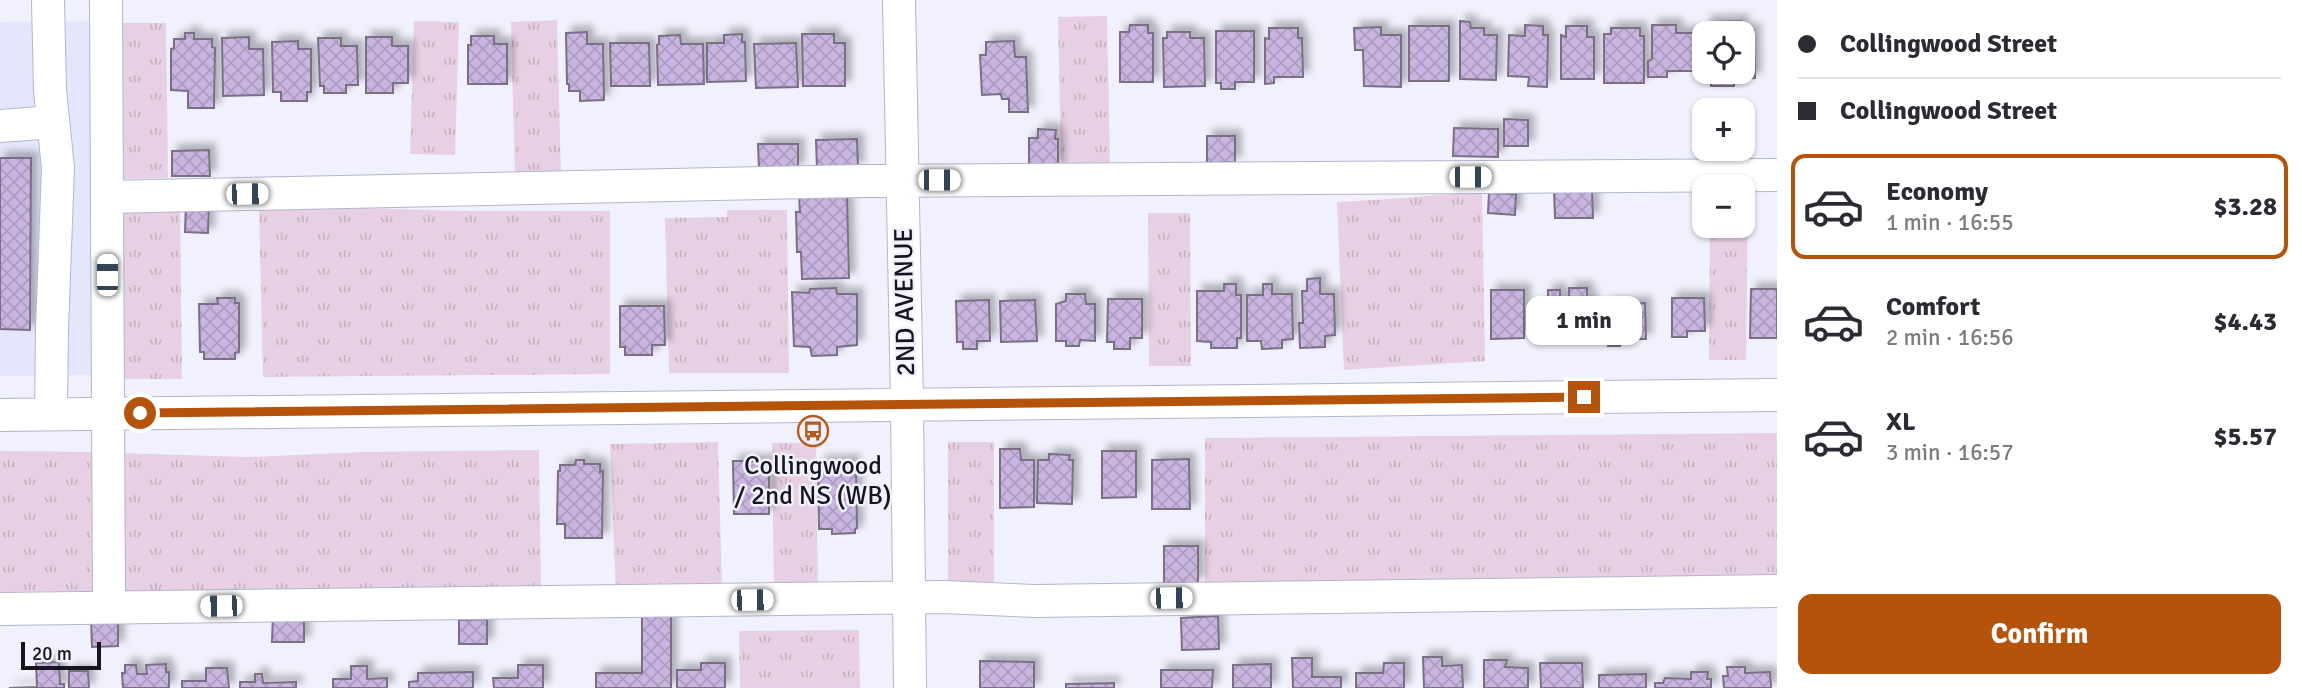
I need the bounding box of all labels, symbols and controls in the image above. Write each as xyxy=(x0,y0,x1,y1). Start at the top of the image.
map controls xyxy=(1692,21,1755,238)
button: locate xyxy=(1692,21,1755,84)
text: Collingwood Street xyxy=(1840,28,2057,60)
text: Collingwood Street xyxy=(1840,95,2057,127)
button: + xyxy=(1692,98,1755,161)
car xyxy=(1450,167,1492,188)
car xyxy=(919,170,961,191)
button: − xyxy=(1692,175,1755,238)
icon: car xyxy=(1802,175,1865,238)
text: Economy xyxy=(1886,176,1988,208)
car xyxy=(226,183,269,205)
text: $3.28 xyxy=(2213,191,2277,223)
text: 1 min · 16:55 xyxy=(1886,208,2014,237)
street label: 2ND AVENUE xyxy=(888,228,922,376)
car xyxy=(97,254,118,296)
icon: car xyxy=(1802,290,1865,353)
text: Comfort xyxy=(1886,291,1980,323)
callout: 1 min xyxy=(1526,296,1642,344)
text: 1 min xyxy=(1556,306,1612,335)
text: $4.43 xyxy=(2213,306,2277,338)
text: 2 min · 16:56 xyxy=(1886,323,2014,352)
route end xyxy=(1568,381,1600,413)
route start xyxy=(124,397,156,429)
icon: car xyxy=(1802,405,1865,468)
text: XL xyxy=(1886,406,1916,438)
bus stop icon: Collingwood / 2nd NS (WB) xyxy=(796,414,830,448)
text: $5.57 xyxy=(2213,421,2277,453)
text: 3 min · 16:57 xyxy=(1886,438,2014,467)
place label: Collingwood / 2nd NS (WB) xyxy=(734,450,892,512)
car xyxy=(1150,587,1193,609)
car xyxy=(731,589,774,611)
button: Confirm xyxy=(1798,594,2281,674)
car xyxy=(200,595,243,617)
scale bar xyxy=(21,639,102,671)
text: 20 m xyxy=(32,642,72,666)

